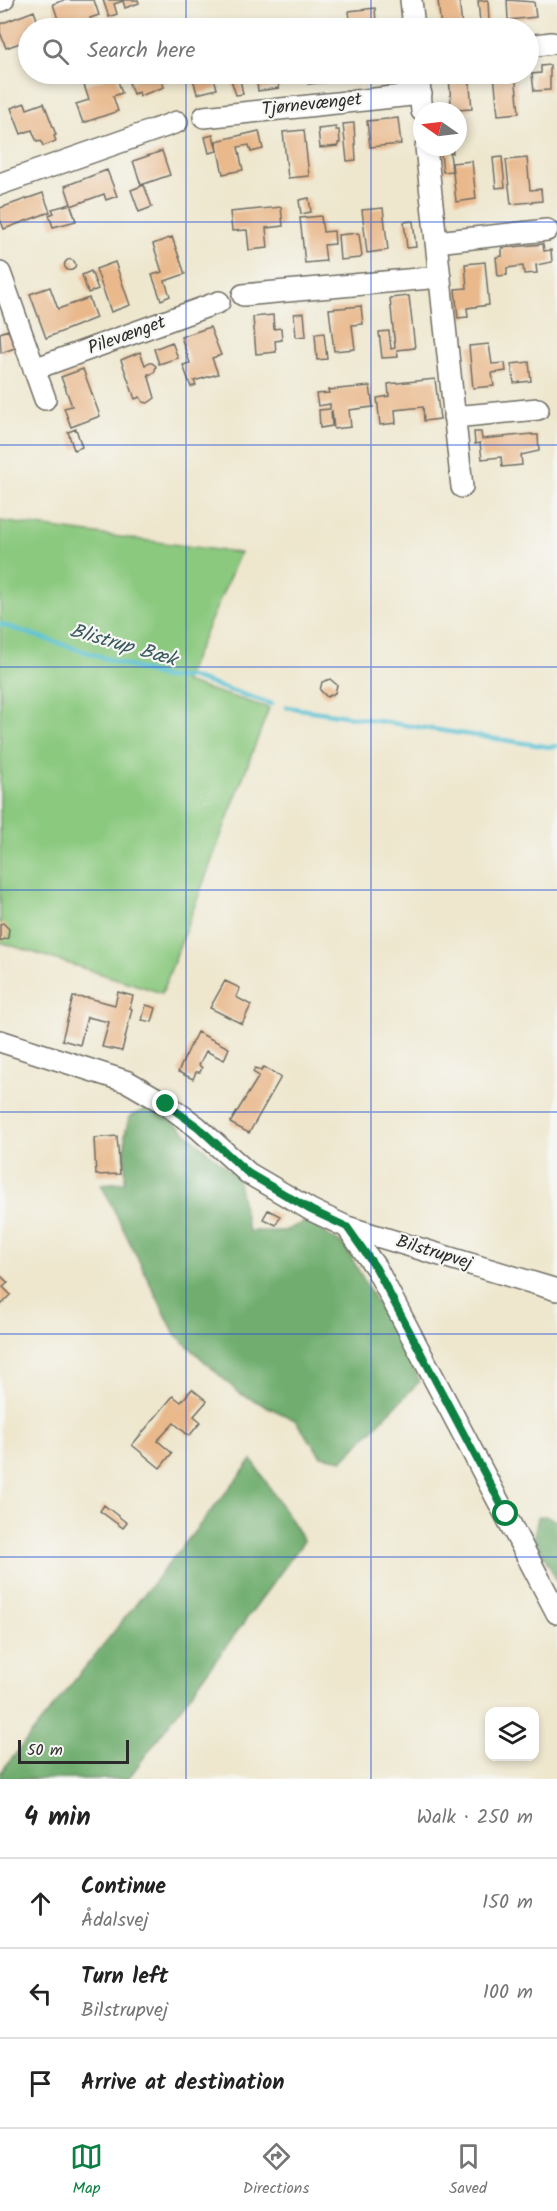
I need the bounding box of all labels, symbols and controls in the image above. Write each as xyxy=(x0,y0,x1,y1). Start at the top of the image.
search box xyxy=(18,18,539,84)
text: Search here xyxy=(87,34,195,69)
icon: search xyxy=(39,35,72,68)
street label: Tjørnevænget xyxy=(261,85,364,125)
north arrow xyxy=(413,102,467,156)
street label: Pilevænget xyxy=(84,308,171,363)
water label: Blistrup Bæk xyxy=(66,616,183,677)
route end xyxy=(152,1090,178,1116)
street label: Bilstrupvej xyxy=(392,1228,477,1279)
route start xyxy=(492,1500,518,1526)
map controls xyxy=(485,1707,539,1761)
button: layers xyxy=(485,1707,539,1761)
scale bar xyxy=(18,1737,129,1764)
text: 50 m xyxy=(27,1738,63,1763)
text: 4 min xyxy=(24,1797,91,1839)
text: Walk · 250 m xyxy=(417,1802,533,1834)
text: Continue xyxy=(81,1870,166,1905)
icon: ahead xyxy=(24,1887,57,1920)
text: 150 m xyxy=(482,1887,533,1919)
text: Ådalsvej xyxy=(81,1905,148,1937)
text: Turn left xyxy=(81,1960,168,1995)
icon: left xyxy=(24,1977,57,2010)
text: 100 m xyxy=(483,1977,533,2009)
text: Bilstrupvej xyxy=(81,1995,168,2027)
text: Arrive at destination xyxy=(81,2066,284,2101)
icon: arrive xyxy=(24,2067,57,2100)
tab: Map xyxy=(70,2140,103,2201)
tab: Directions xyxy=(243,2140,309,2201)
tab: Saved xyxy=(449,2140,487,2201)

